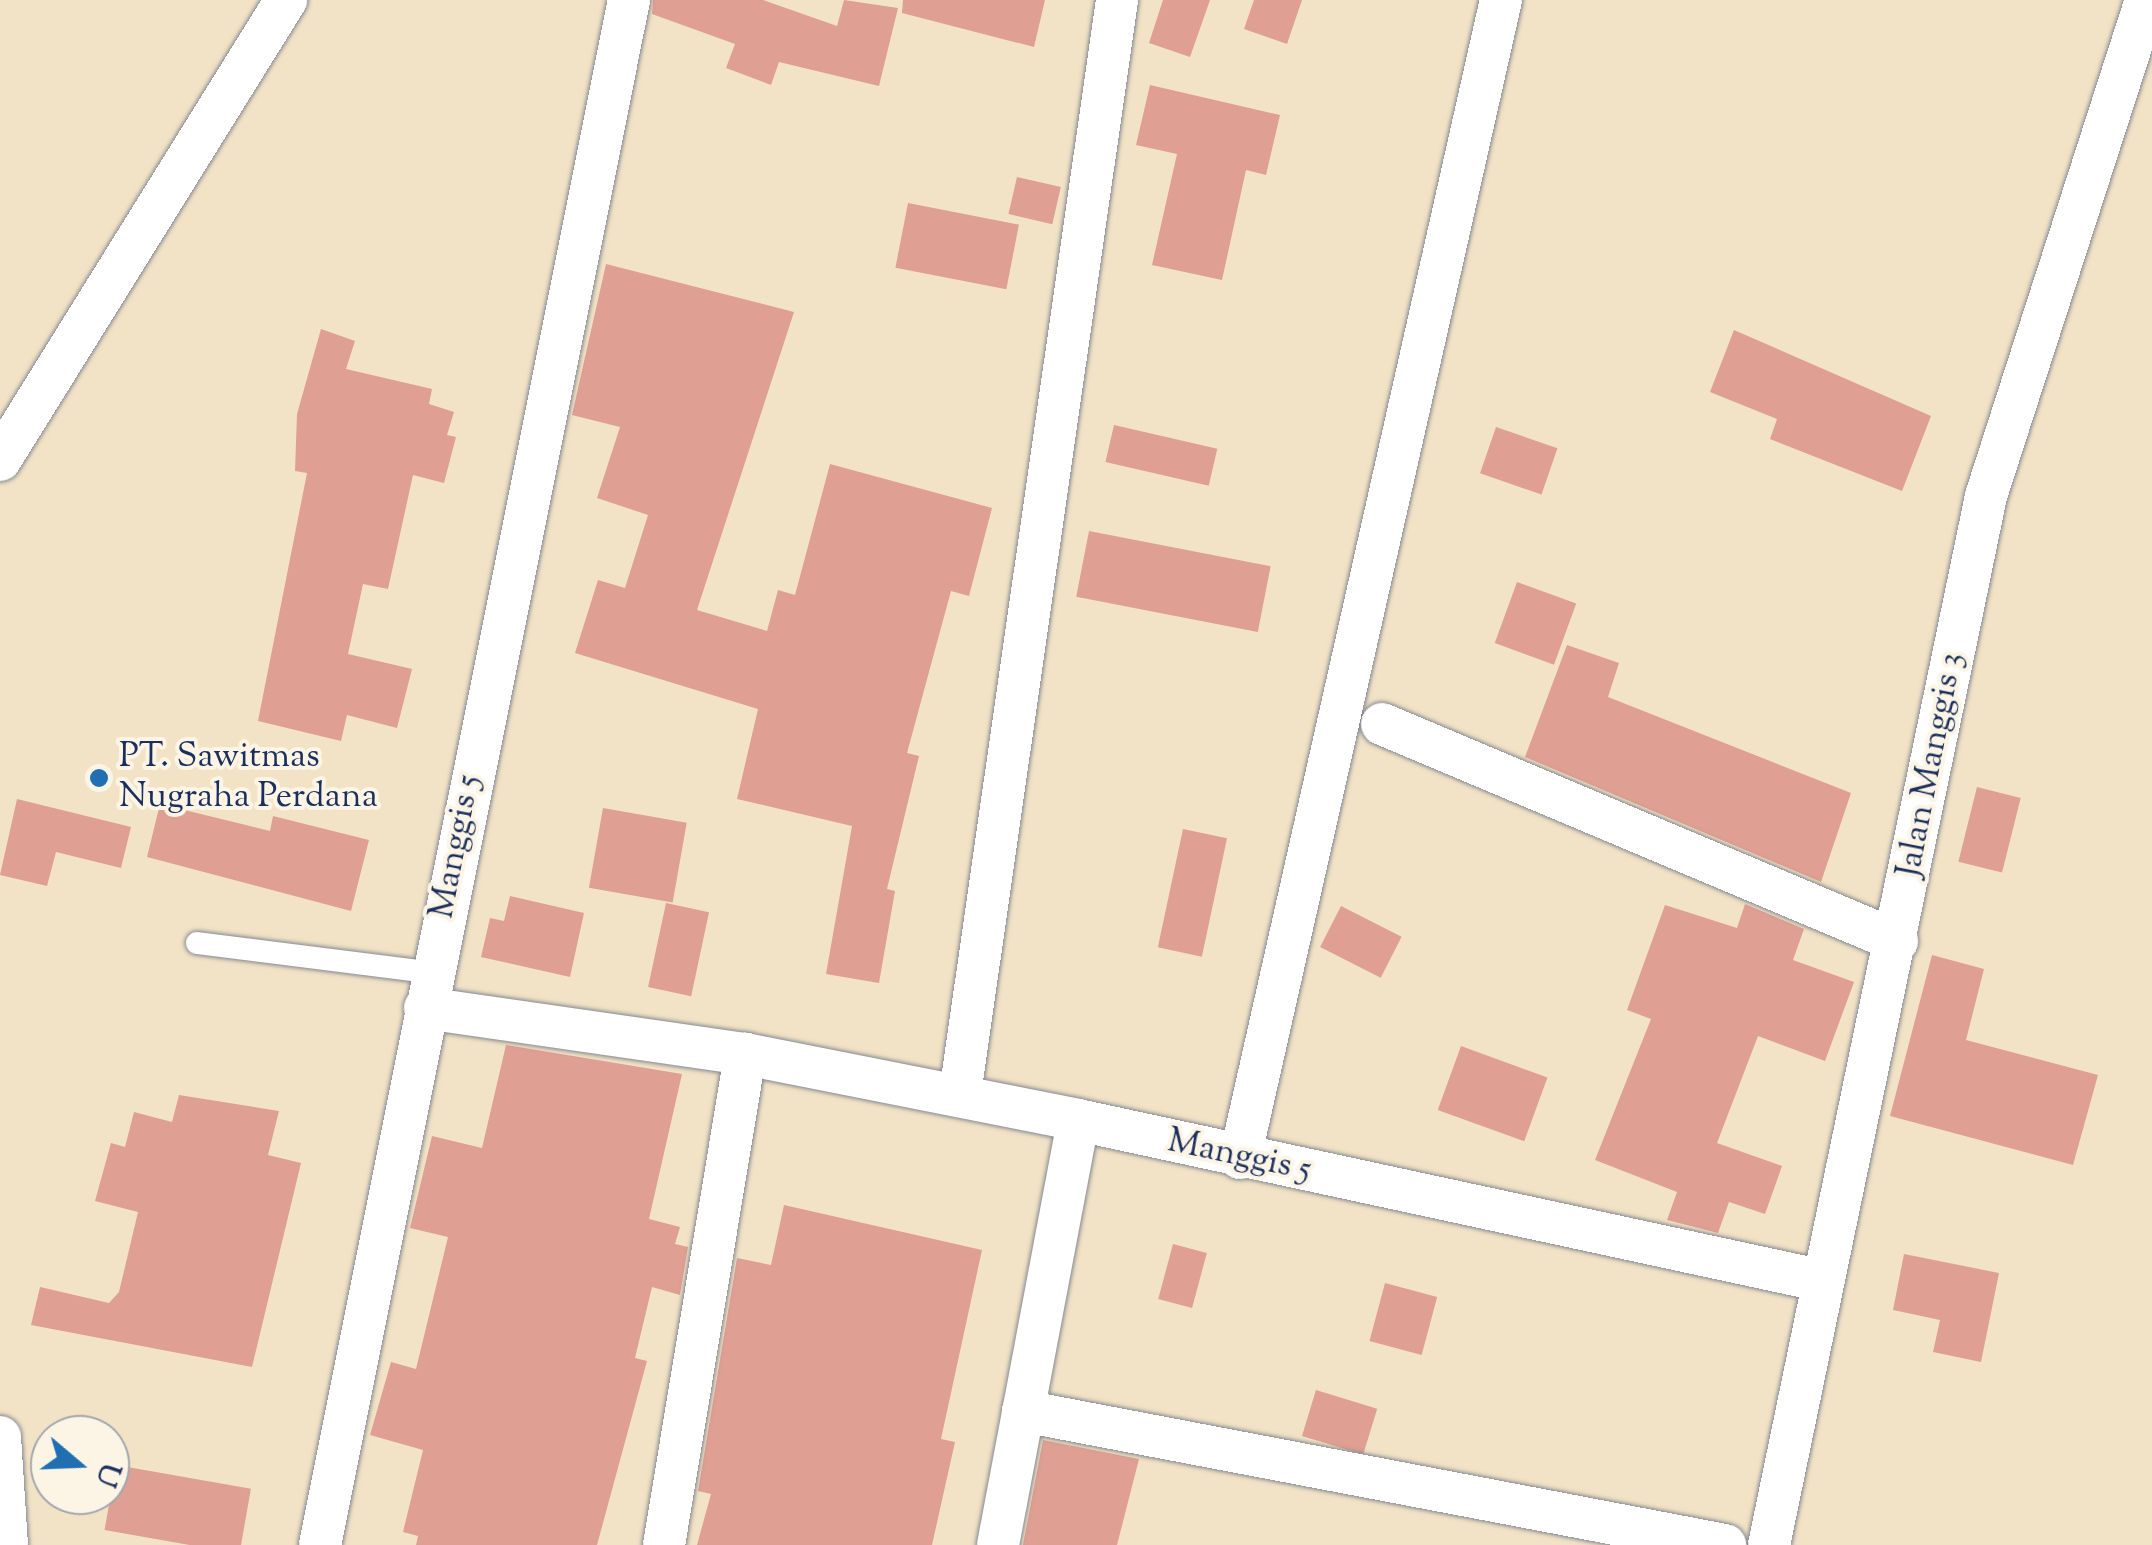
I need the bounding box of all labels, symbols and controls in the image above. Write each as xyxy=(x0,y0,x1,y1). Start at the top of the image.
street label: Jalan Manggis 3 xyxy=(1890,649,1974,881)
place label: PT. Sawitmas Nugraha Perdana xyxy=(119,737,378,819)
marker: PT. Sawitmas Nugraha Perdana xyxy=(88,767,110,789)
street label: Manggis 5 xyxy=(422,771,492,923)
street label: Manggis 5 xyxy=(1163,1121,1315,1193)
north arrow xyxy=(30,1415,130,1515)
text: U xyxy=(84,1457,129,1491)

